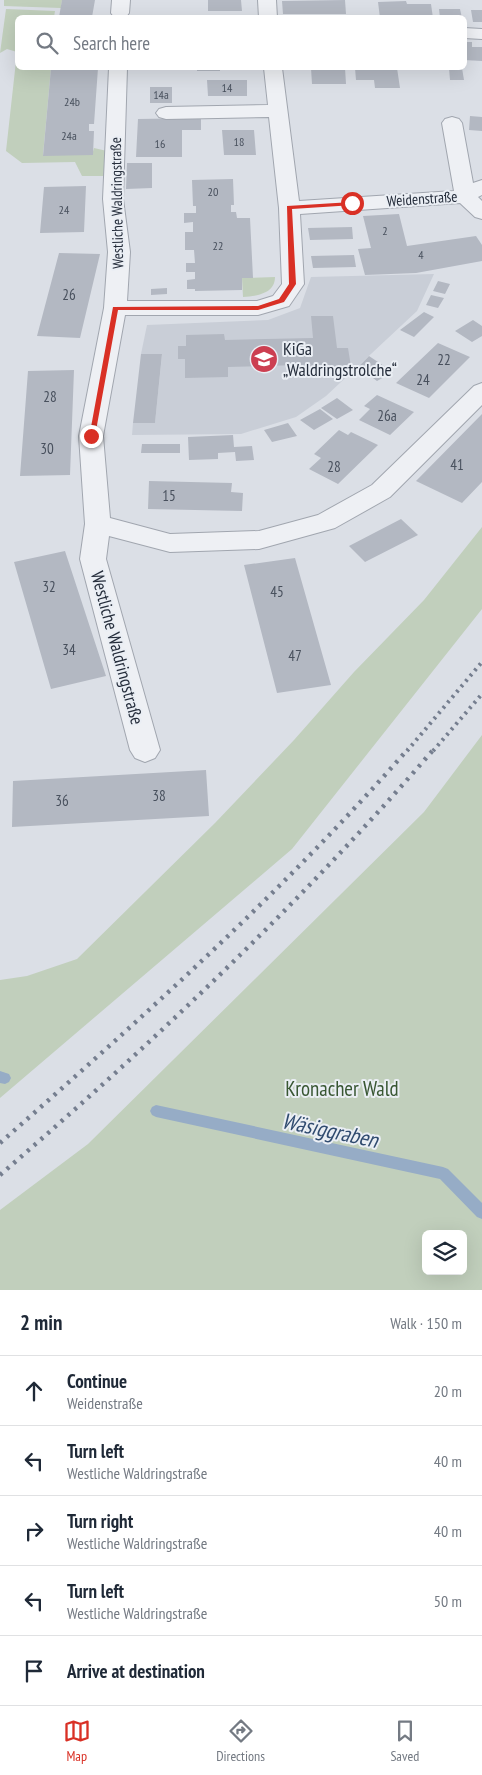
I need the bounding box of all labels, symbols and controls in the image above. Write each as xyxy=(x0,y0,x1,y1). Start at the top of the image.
search box xyxy=(15,15,467,70)
icon: search xyxy=(33,29,61,57)
text: Search here xyxy=(73,31,150,55)
house number: 14 xyxy=(222,80,233,95)
house number: 14a xyxy=(153,87,169,102)
house number: 24b xyxy=(64,94,80,109)
house number: 24a xyxy=(61,128,77,143)
house number: 18 xyxy=(234,134,244,149)
house number: 16 xyxy=(155,136,165,151)
street label: Westliche Waldringstraße xyxy=(106,137,127,269)
house number: 20 xyxy=(208,184,218,199)
street label: Weidenstraße xyxy=(386,187,458,210)
route start xyxy=(341,192,364,215)
house number: 24 xyxy=(59,202,70,217)
house number: 2 xyxy=(382,223,388,238)
house number: 22 xyxy=(213,238,223,253)
house number: 4 xyxy=(418,247,424,262)
house number: 26 xyxy=(62,285,76,304)
place label: KiGa „Waldringstrolche“ xyxy=(283,337,397,381)
school or university icon: KiGa „Waldringstrolche“ xyxy=(249,344,279,374)
house number: 22 xyxy=(437,350,451,369)
house number: 24 xyxy=(416,370,430,389)
house number: 28 xyxy=(43,387,57,406)
house number: 26a xyxy=(377,406,397,425)
route end xyxy=(80,425,103,448)
house number: 30 xyxy=(40,439,54,458)
house number: 41 xyxy=(450,455,464,474)
house number: 28 xyxy=(327,457,341,476)
house number: 15 xyxy=(162,486,176,505)
street label: Westliche Waldringstraße xyxy=(86,569,149,727)
house number: 32 xyxy=(42,577,56,596)
house number: 45 xyxy=(270,582,284,601)
house number: 34 xyxy=(62,640,76,659)
house number: 47 xyxy=(288,646,302,665)
house number: 38 xyxy=(152,786,166,805)
house number: 36 xyxy=(55,791,69,810)
park label: Kronacher Wald xyxy=(285,1075,399,1102)
water label: Wäsiggraben xyxy=(279,1106,382,1154)
map controls xyxy=(422,1230,467,1275)
button: layers xyxy=(422,1230,467,1275)
text: 2 min xyxy=(20,1309,62,1336)
text: Walk · 150 m xyxy=(390,1313,462,1333)
text: Continue xyxy=(67,1369,127,1393)
icon: ahead xyxy=(20,1377,48,1405)
text: 20 m xyxy=(434,1381,462,1401)
text: Weidenstraße xyxy=(67,1393,143,1413)
text: Turn left xyxy=(67,1439,124,1463)
icon: left xyxy=(20,1447,48,1475)
text: 40 m xyxy=(434,1451,462,1471)
text: Westliche Waldringstraße xyxy=(67,1463,207,1483)
text: Turn right xyxy=(67,1509,133,1533)
icon: right xyxy=(20,1517,48,1545)
text: 40 m xyxy=(434,1521,462,1541)
text: Westliche Waldringstraße xyxy=(67,1533,207,1553)
text: Turn left xyxy=(67,1579,124,1603)
icon: left xyxy=(20,1587,48,1615)
text: 50 m xyxy=(434,1591,462,1611)
text: Westliche Waldringstraße xyxy=(67,1603,207,1623)
icon: arrive xyxy=(20,1657,48,1685)
text: Arrive at destination xyxy=(67,1659,205,1683)
tab: Map xyxy=(63,1717,91,1765)
tab: Directions xyxy=(216,1717,265,1765)
tab: Saved xyxy=(390,1717,419,1765)

